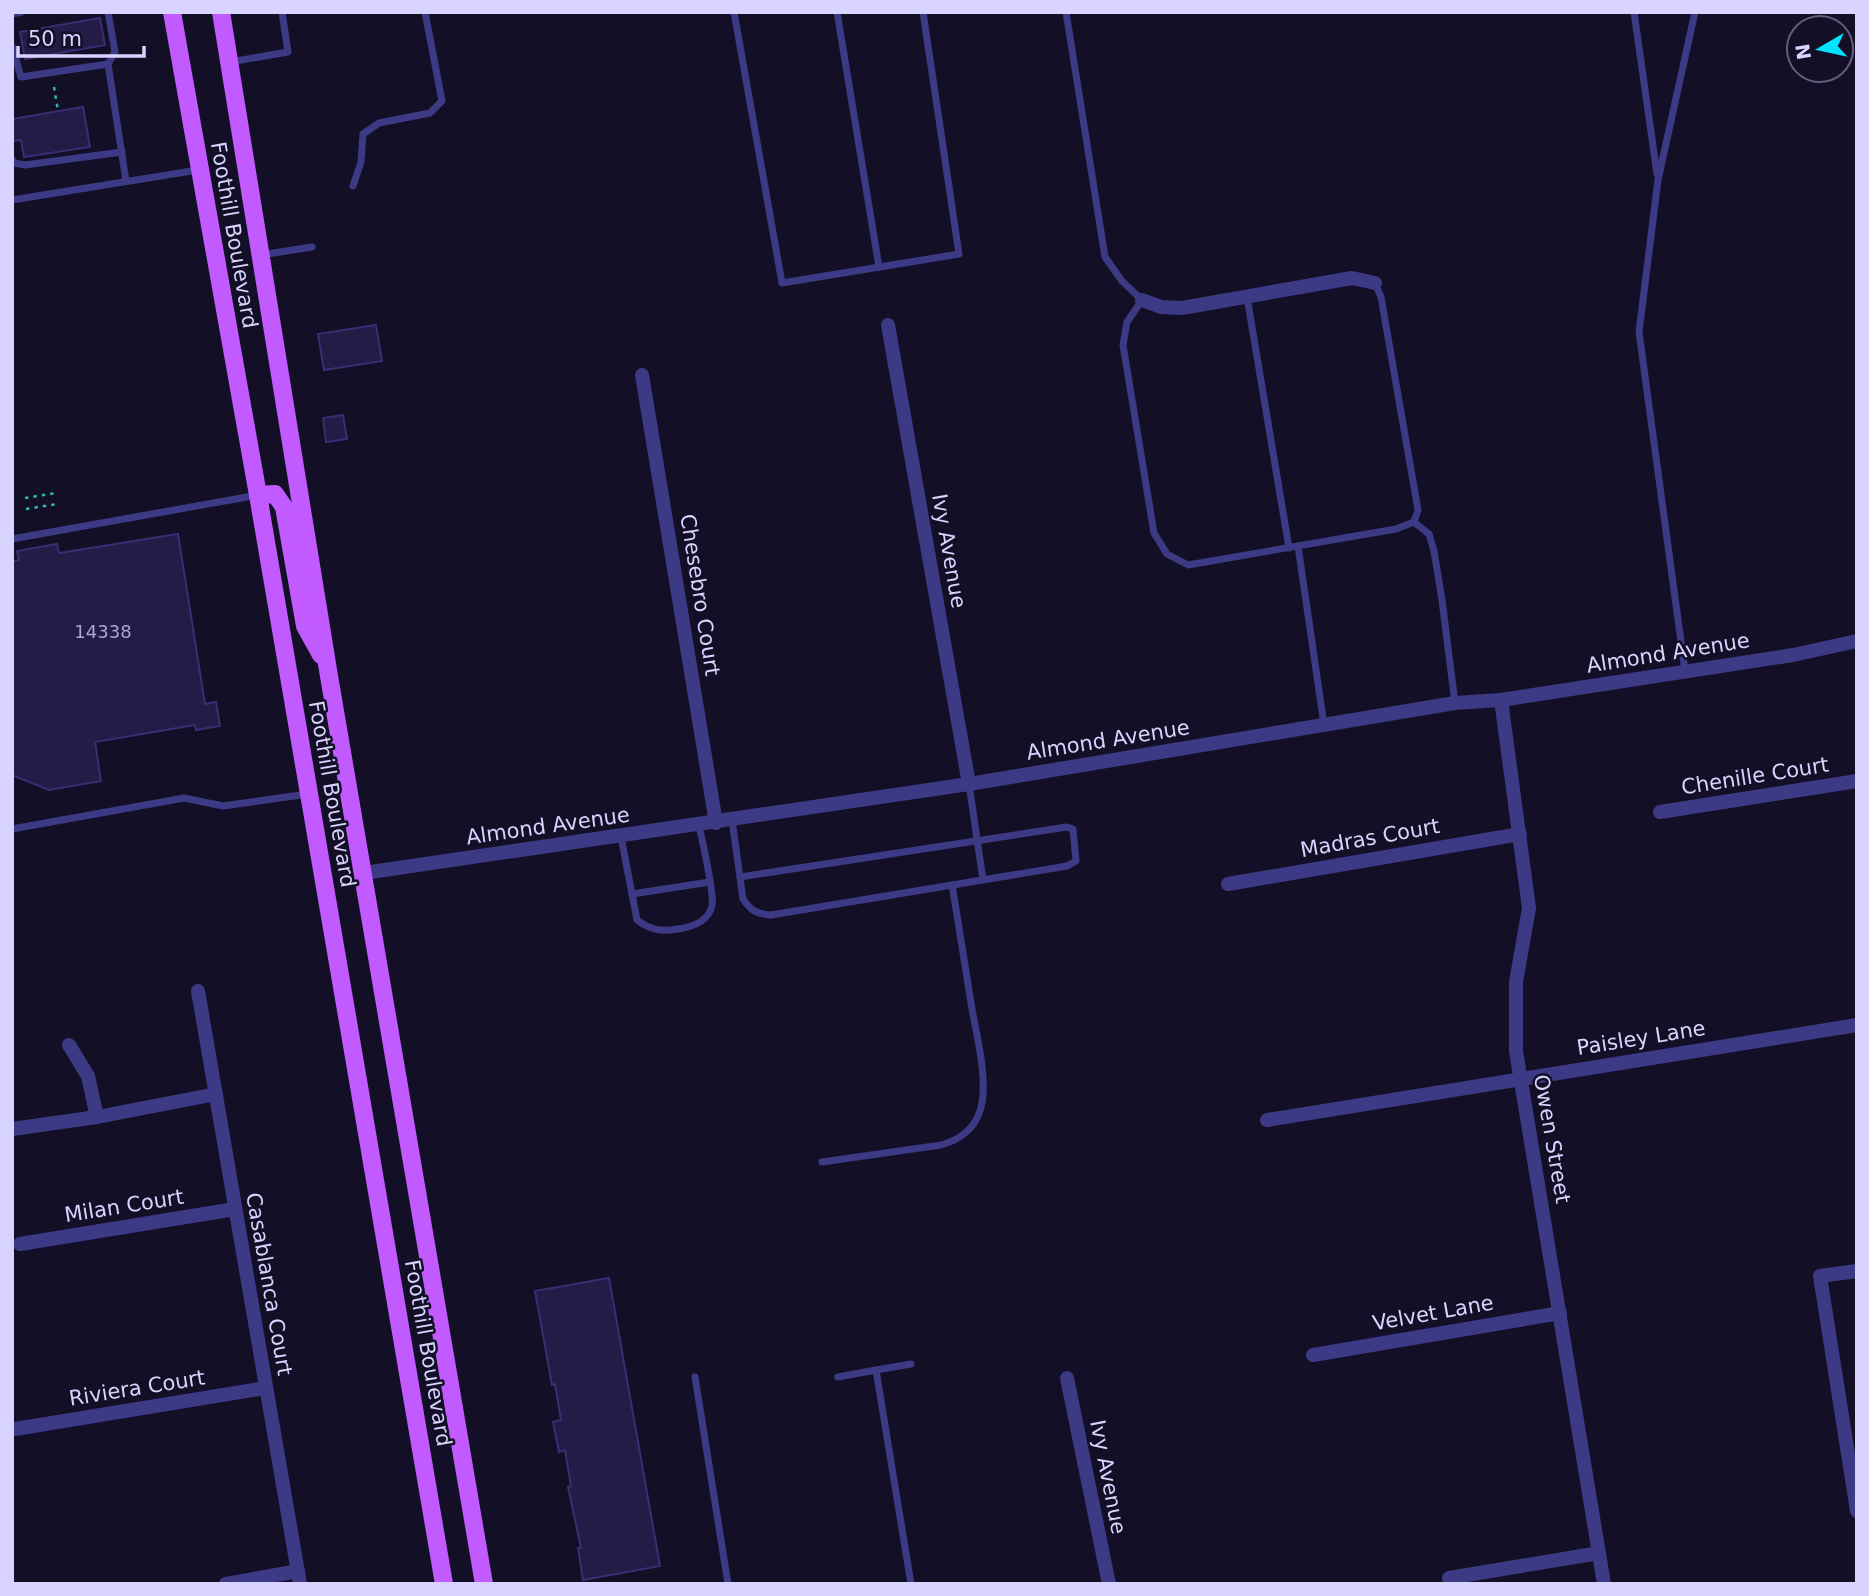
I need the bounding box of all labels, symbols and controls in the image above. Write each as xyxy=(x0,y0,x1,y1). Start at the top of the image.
scale bar xyxy=(18,14,144,58)
north arrow xyxy=(1785,14,1855,84)
text: 50 m xyxy=(28,27,82,51)
text: N xyxy=(1791,42,1815,61)
street label: Foothill Boulevard xyxy=(206,140,262,330)
street label: Ivy Avenue xyxy=(927,492,971,610)
street label: Chesebro Court xyxy=(675,512,725,678)
house number: 14338 xyxy=(74,621,132,642)
street label: Almond Avenue xyxy=(1585,628,1751,678)
street label: Foothill Boulevard xyxy=(304,699,360,889)
street label: Almond Avenue xyxy=(1025,715,1191,765)
street label: Chenille Court xyxy=(1680,752,1830,800)
street label: Almond Avenue xyxy=(465,803,631,849)
street label: Madras Court xyxy=(1298,814,1442,862)
street label: Paisley Lane xyxy=(1575,1016,1707,1060)
street label: Owen Street xyxy=(1529,1073,1575,1205)
street label: Milan Court xyxy=(63,1185,185,1227)
street label: Casablanca Court xyxy=(241,1191,297,1377)
street label: Foothill Boulevard xyxy=(400,1258,456,1448)
street label: Velvet Lane xyxy=(1371,1291,1495,1335)
street label: Riviera Court xyxy=(67,1365,207,1411)
street label: Ivy Avenue xyxy=(1085,1418,1131,1536)

